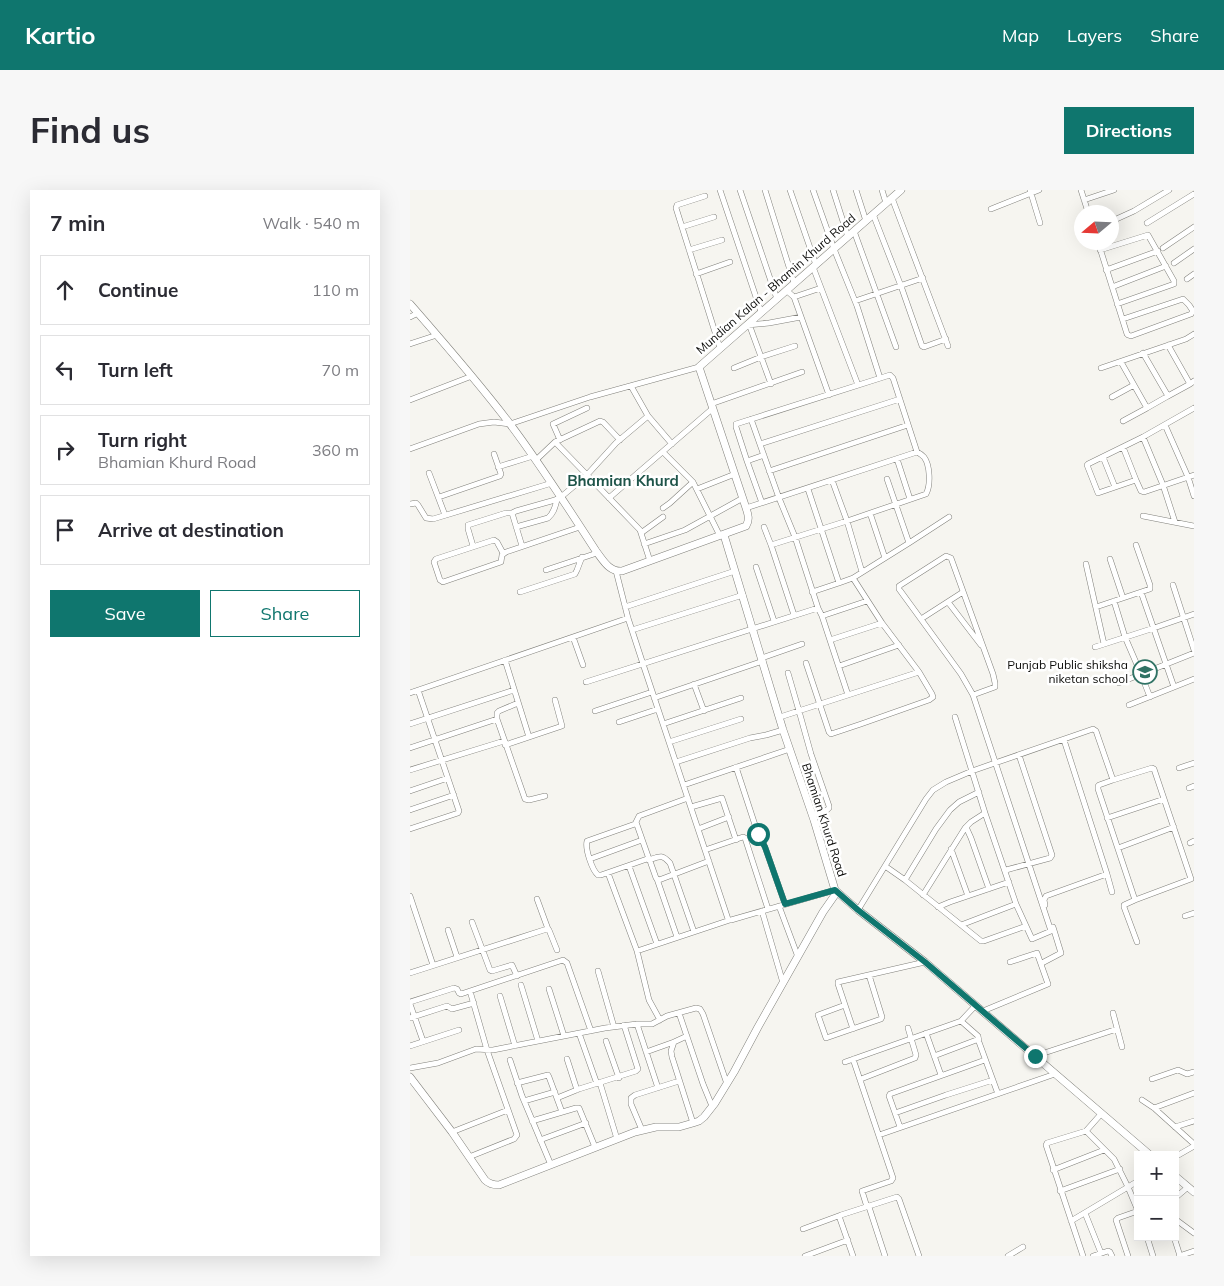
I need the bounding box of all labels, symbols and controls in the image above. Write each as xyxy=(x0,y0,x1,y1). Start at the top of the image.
text: Kartio xyxy=(25,20,96,50)
text: Map xyxy=(1002,24,1039,47)
text: Layers xyxy=(1067,24,1122,47)
text: Share xyxy=(1150,24,1199,47)
button: Directions xyxy=(1064,107,1194,154)
text: Find us xyxy=(30,108,150,152)
north arrow xyxy=(1074,205,1119,250)
text: 7 min xyxy=(50,210,105,236)
street label: Mundian Kalan - Bhamin Khurd Road xyxy=(693,210,859,357)
text: Walk · 540 m xyxy=(262,213,360,233)
icon: ahead xyxy=(51,276,79,304)
text: Continue xyxy=(98,278,178,302)
text: 110 m xyxy=(312,280,359,300)
icon: left xyxy=(51,356,79,384)
text: Turn left xyxy=(98,358,173,382)
text: 70 m xyxy=(322,360,359,380)
text: Turn right xyxy=(98,428,187,452)
icon: right xyxy=(51,436,79,464)
text: 360 m xyxy=(312,440,359,460)
text: Bhamian Khurd Road xyxy=(98,452,256,472)
district label: Bhamian Khurd xyxy=(567,471,679,490)
icon: arrive xyxy=(51,516,79,544)
text: Arrive at destination xyxy=(98,518,284,542)
button: Save xyxy=(50,590,200,637)
button: Share xyxy=(210,590,360,637)
place label: Punjab Public shiksha niketan school xyxy=(1007,657,1128,686)
school or university icon: Punjab Public shiksha niketan school xyxy=(1132,659,1158,685)
street label: Bhamian Khurd Road xyxy=(799,761,850,879)
route start xyxy=(747,823,770,846)
route end xyxy=(1024,1045,1047,1068)
map controls xyxy=(1134,1151,1179,1241)
button: + xyxy=(1134,1151,1179,1196)
button: − xyxy=(1134,1196,1179,1241)

